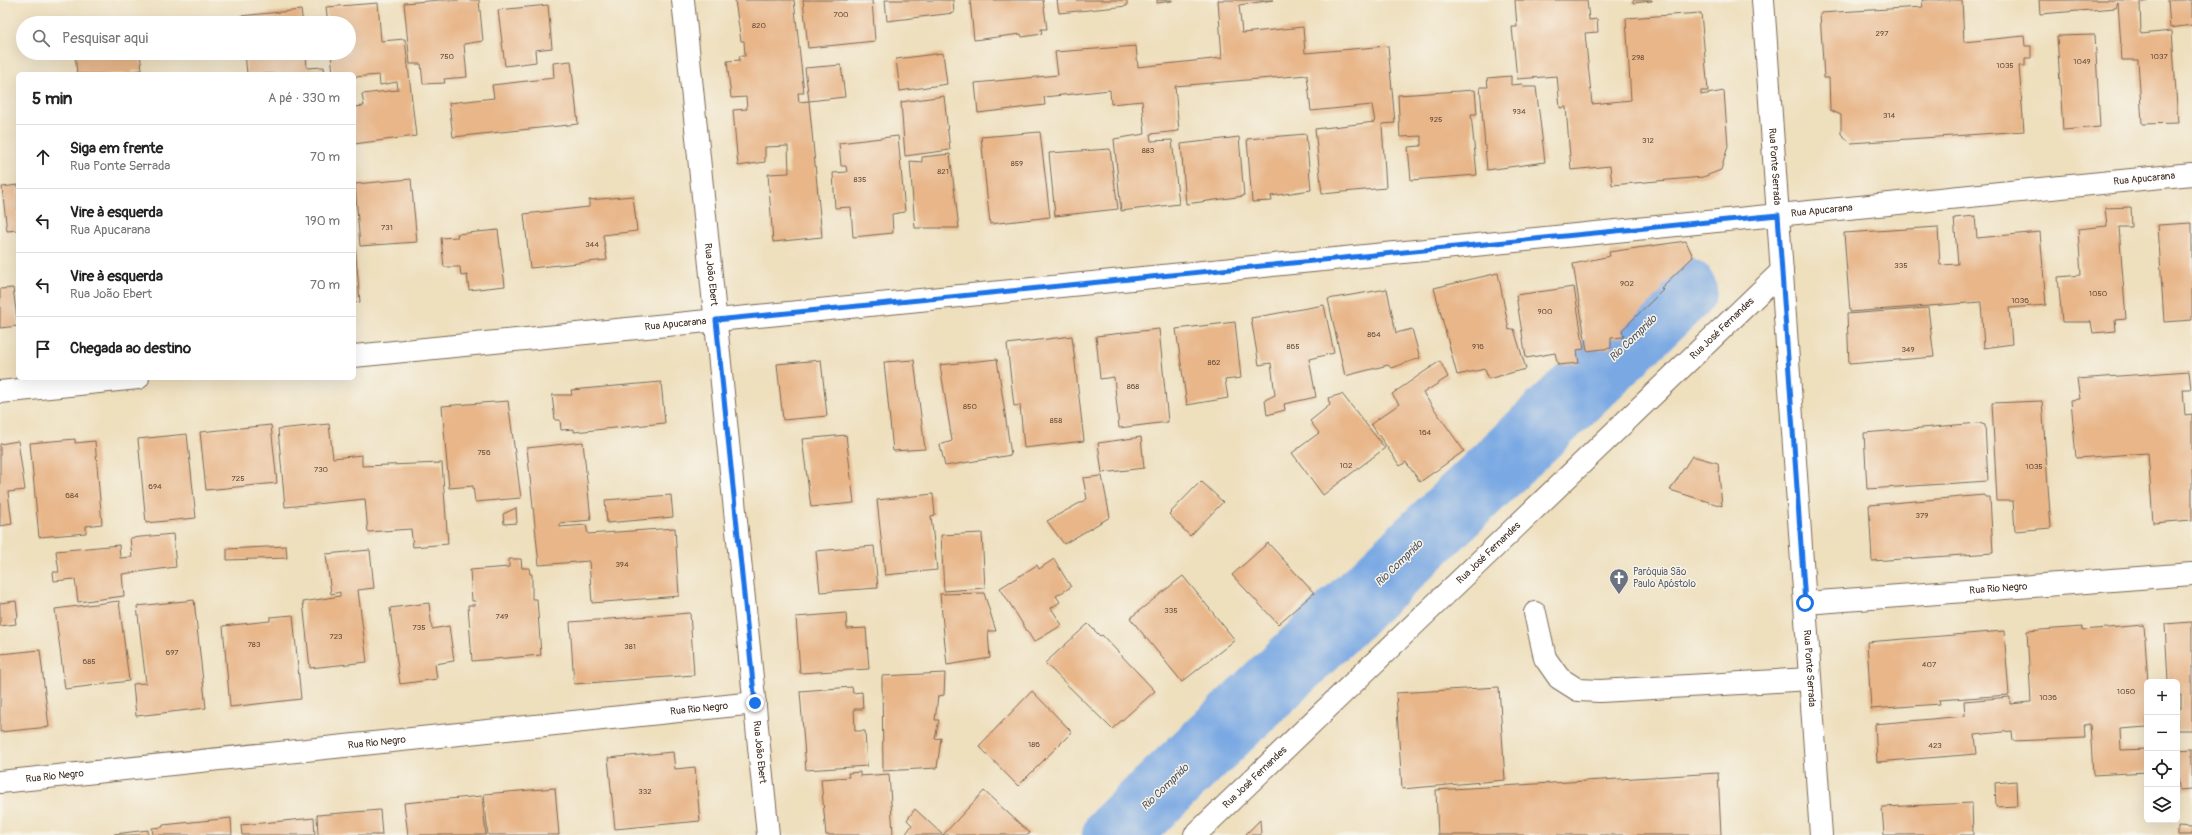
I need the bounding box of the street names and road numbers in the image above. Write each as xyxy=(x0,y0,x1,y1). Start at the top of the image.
street label: Rua Ponte Serrada xyxy=(1766,128,1783,206)
street label: Rua Apucarana xyxy=(2113,170,2176,188)
street label: Rua Apucarana xyxy=(1790,202,1854,220)
street label: Rua João Ebert xyxy=(702,243,720,308)
street label: Rua José Fernandes xyxy=(1688,295,1757,362)
street label: Rua Apucarana xyxy=(644,315,707,333)
street label: Rua José Fernandes xyxy=(1454,519,1523,587)
street label: Rua Rio Negro xyxy=(1969,580,2029,597)
street label: Rua Ponte Serrada xyxy=(1801,629,1818,708)
street label: Rua Rio Negro xyxy=(670,700,729,718)
street label: Rua João Ebert xyxy=(750,720,769,785)
street label: Rua Rio Negro xyxy=(347,733,407,752)
street label: Rua José Fernandes xyxy=(1220,744,1290,811)
street label: Rua Rio Negro xyxy=(25,767,85,785)

